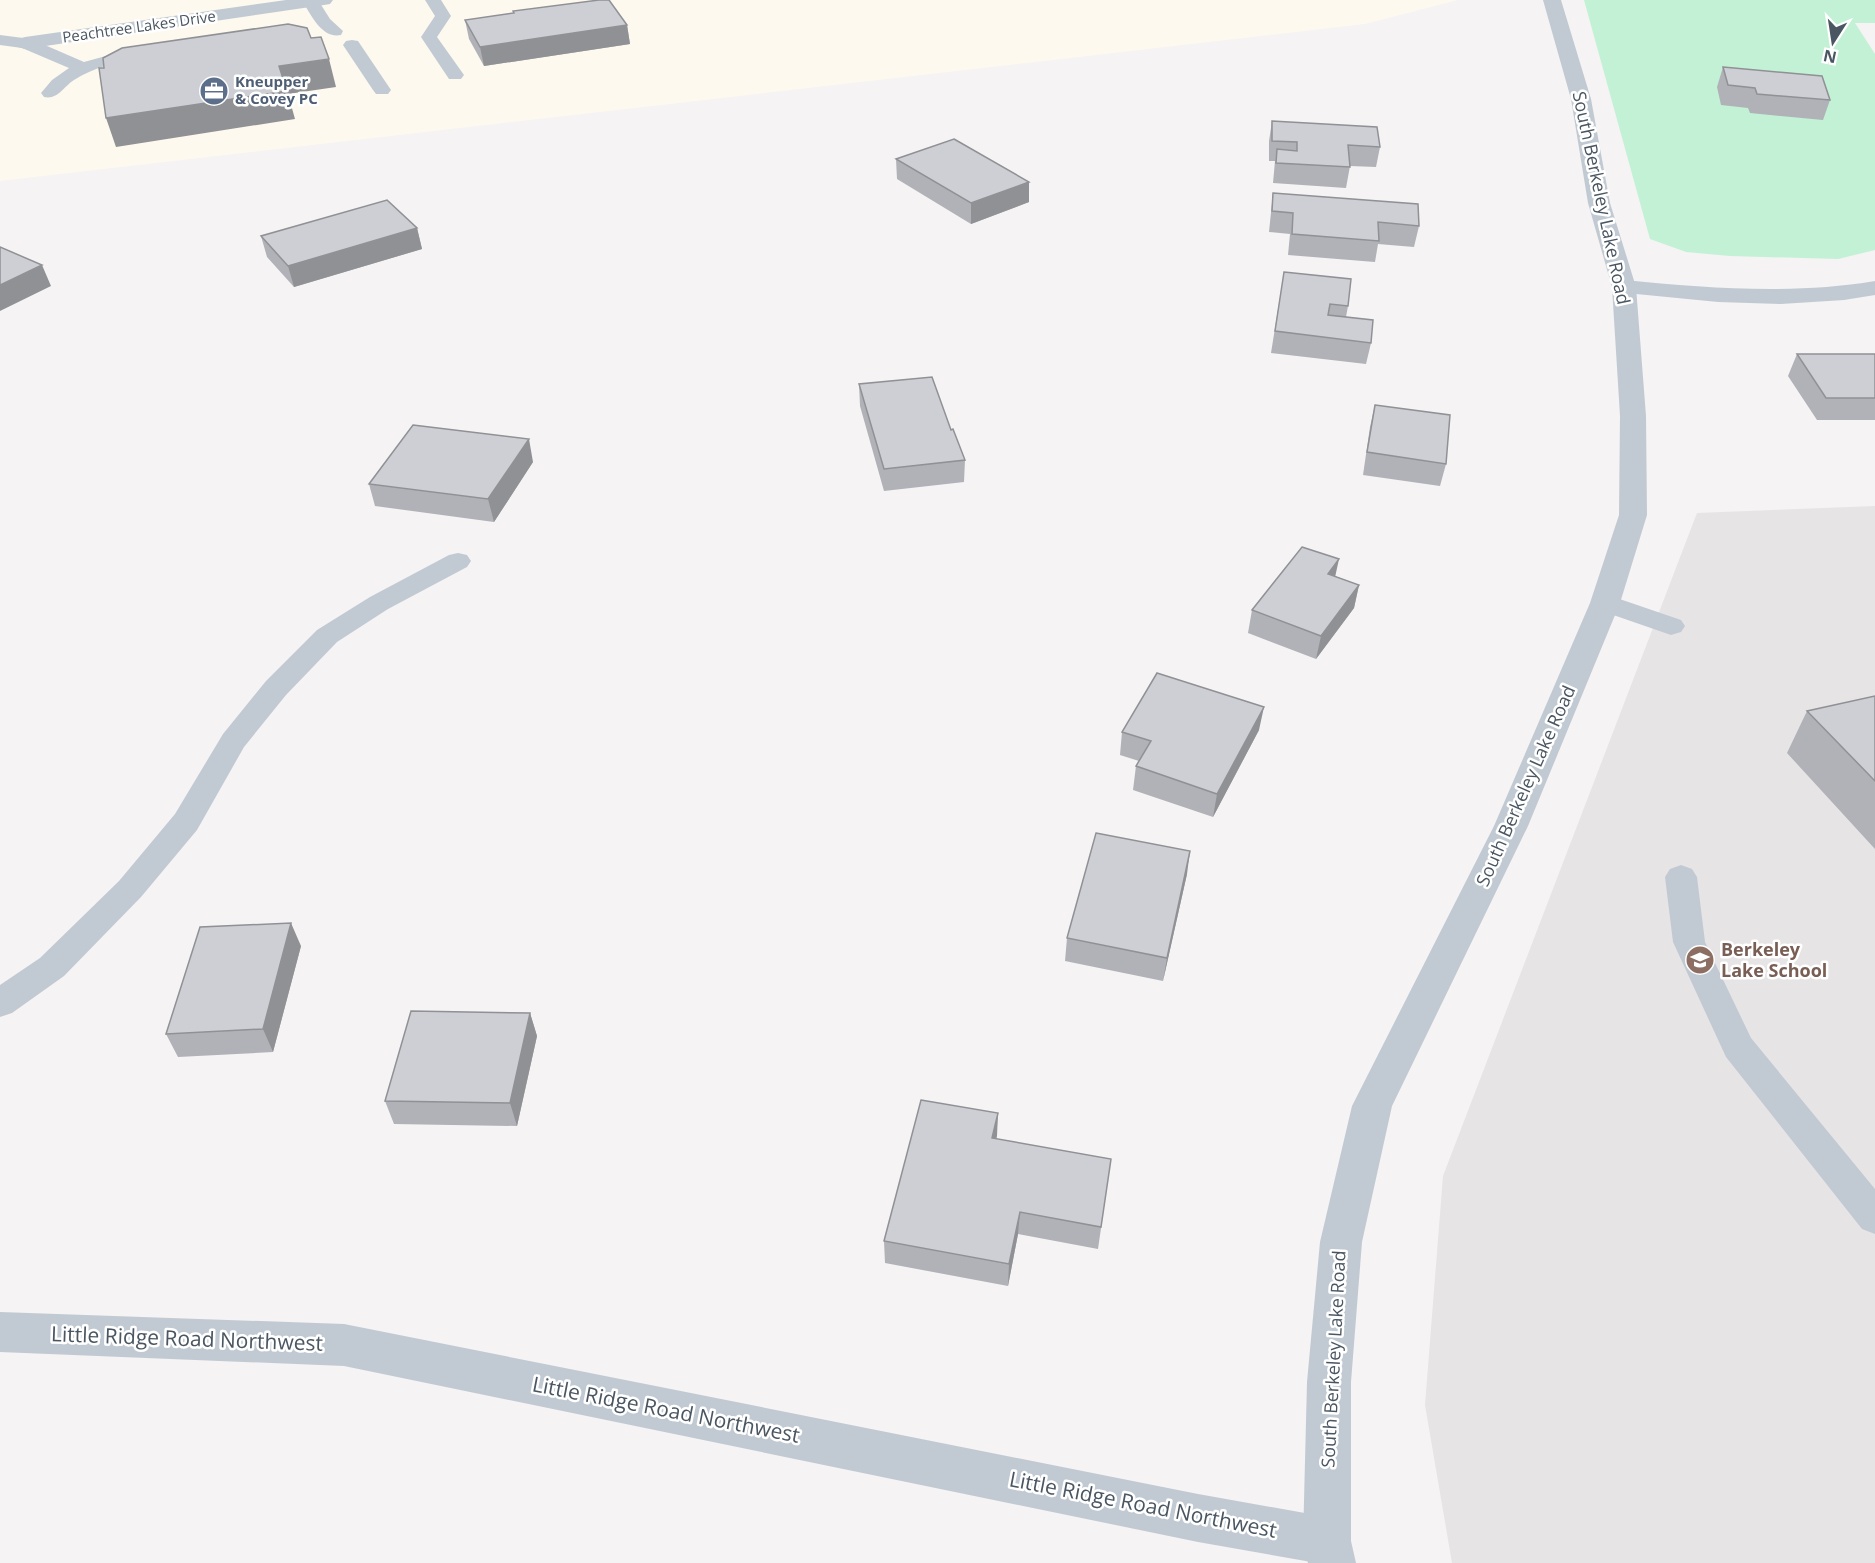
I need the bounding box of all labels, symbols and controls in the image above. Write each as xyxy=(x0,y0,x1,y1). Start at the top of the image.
street label: Peachtree Lakes Drive xyxy=(61,5,217,47)
north arrow xyxy=(1803,12,1863,72)
text: N xyxy=(1821,45,1839,69)
place label: Kneupper & Covey PC xyxy=(235,71,318,108)
office icon: Kneupper & Covey PC xyxy=(198,75,230,107)
street label: South Berkeley Lake Road xyxy=(1568,89,1636,307)
street label: South Berkeley Lake Road xyxy=(1470,681,1580,890)
place label: Berkeley Lake School xyxy=(1721,937,1827,982)
school or university icon: Berkeley Lake School xyxy=(1684,944,1716,976)
street label: South Berkeley Lake Road xyxy=(1315,1250,1351,1468)
street label: Little Ridge Road Northwest xyxy=(51,1319,323,1357)
street label: Little Ridge Road Northwest xyxy=(530,1369,802,1449)
street label: Little Ridge Road Northwest xyxy=(1007,1464,1279,1544)

